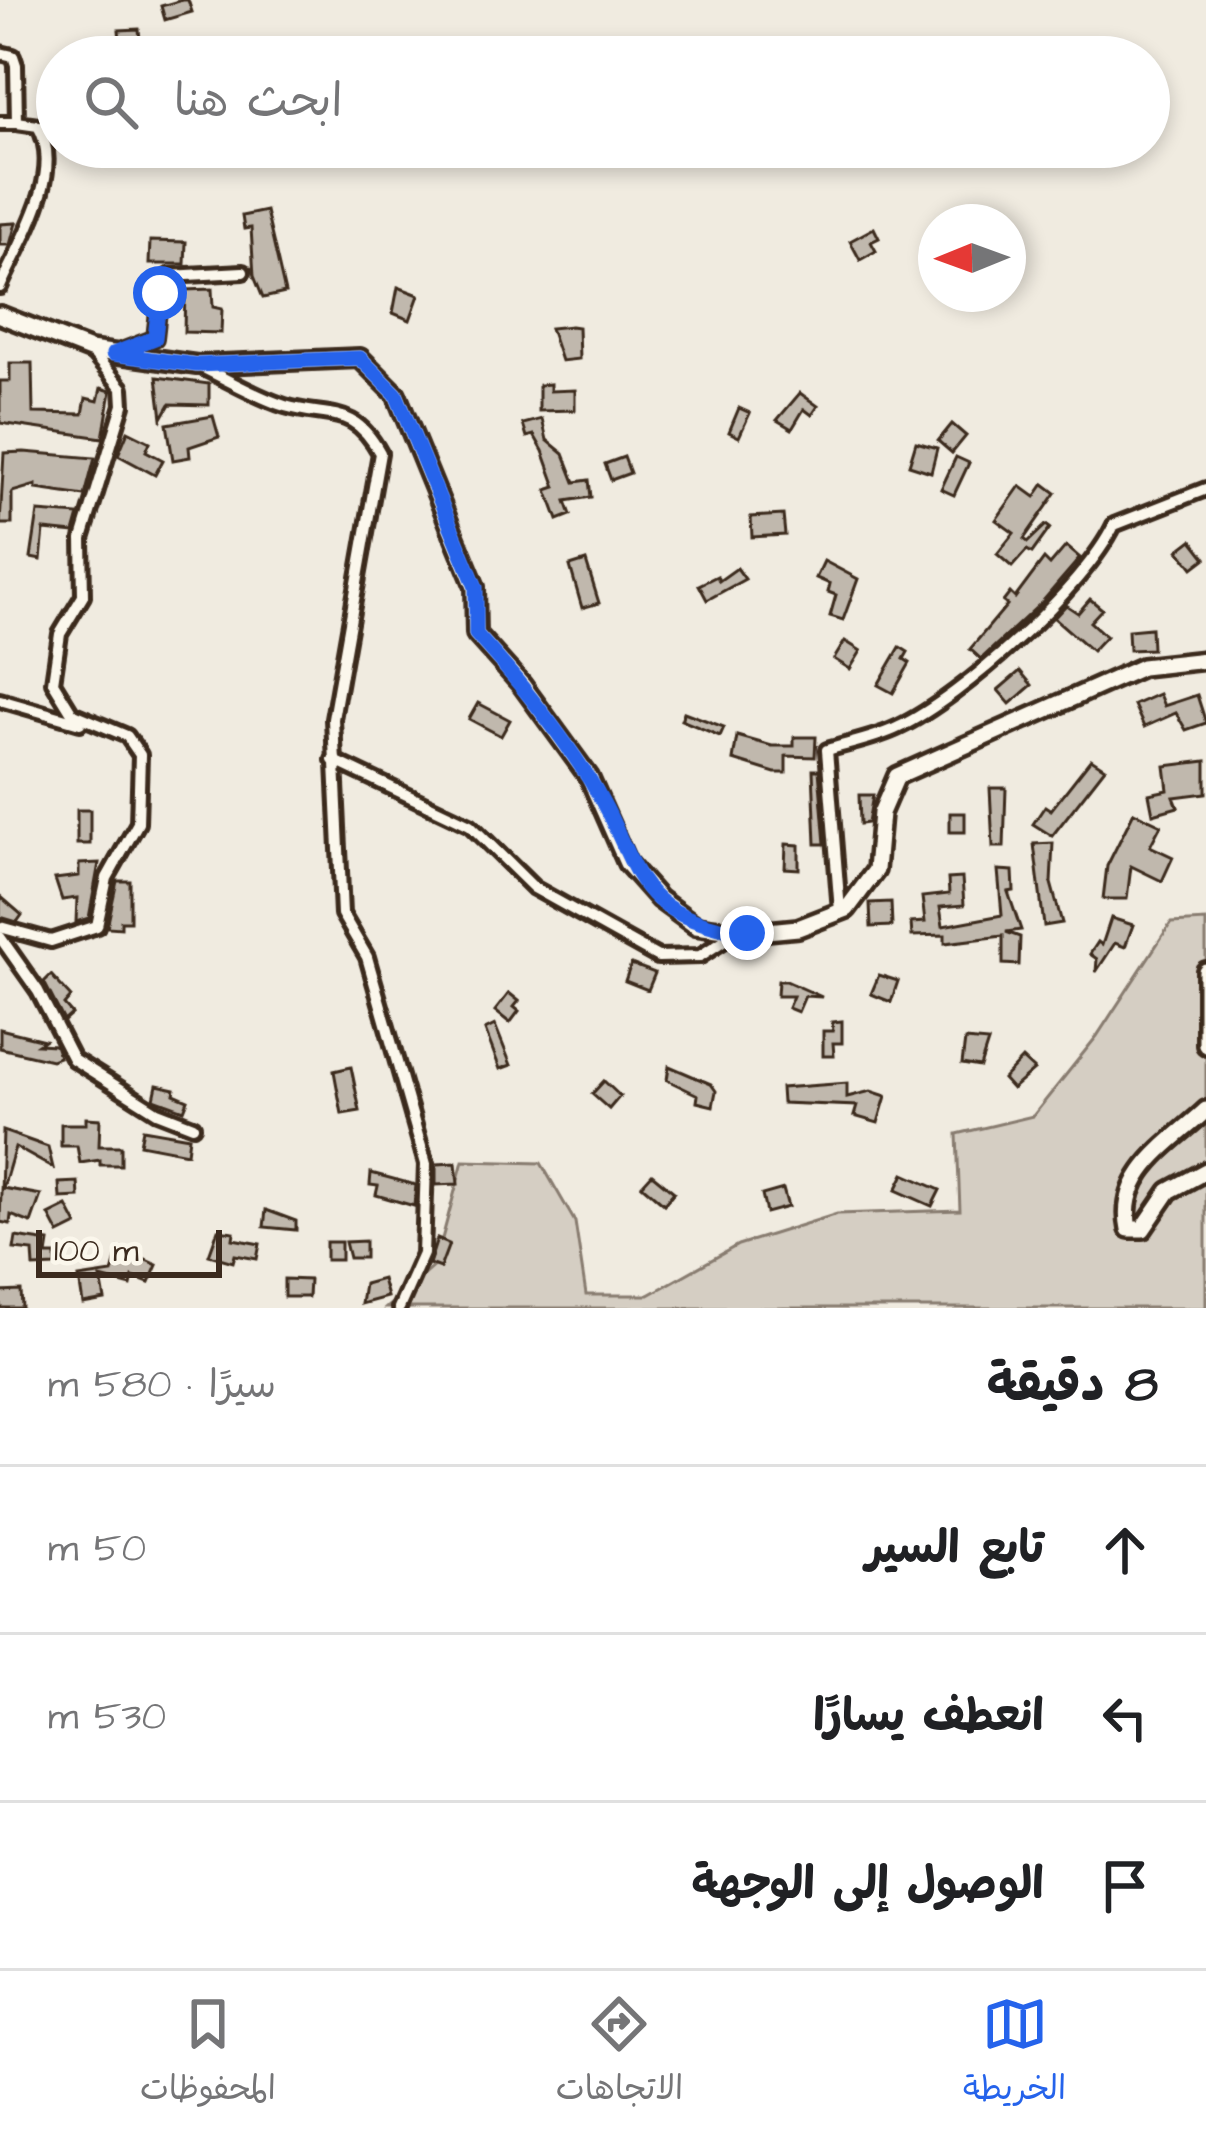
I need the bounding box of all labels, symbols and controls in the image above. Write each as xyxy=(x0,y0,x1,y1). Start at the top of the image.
search box xyxy=(36,36,1170,168)
icon: search xyxy=(78,69,144,135)
text: ابحث هنا xyxy=(174,71,342,133)
north arrow xyxy=(918,204,1026,312)
route start xyxy=(133,266,187,320)
route end xyxy=(720,906,774,960)
scale bar xyxy=(36,1224,222,1277)
text: 100 m xyxy=(54,1228,139,1274)
text: 8 دقيقة xyxy=(987,1350,1158,1421)
text: سيرًا · 580 m xyxy=(48,1359,276,1413)
icon: ahead xyxy=(1092,1517,1158,1583)
text: تابع السير xyxy=(866,1518,1044,1580)
text: 50 m xyxy=(48,1523,146,1577)
icon: left xyxy=(1092,1685,1158,1751)
text: انعطف يسارًا xyxy=(813,1686,1044,1748)
text: 530 m xyxy=(48,1691,166,1745)
icon: arrive xyxy=(1092,1853,1158,1919)
text: الوصول إلى الوجهة xyxy=(692,1854,1044,1916)
tab: المحفوظات xyxy=(140,1991,276,2117)
tab: الاتجاهات xyxy=(556,1991,683,2117)
tab: الخريطة xyxy=(963,1991,1066,2117)

